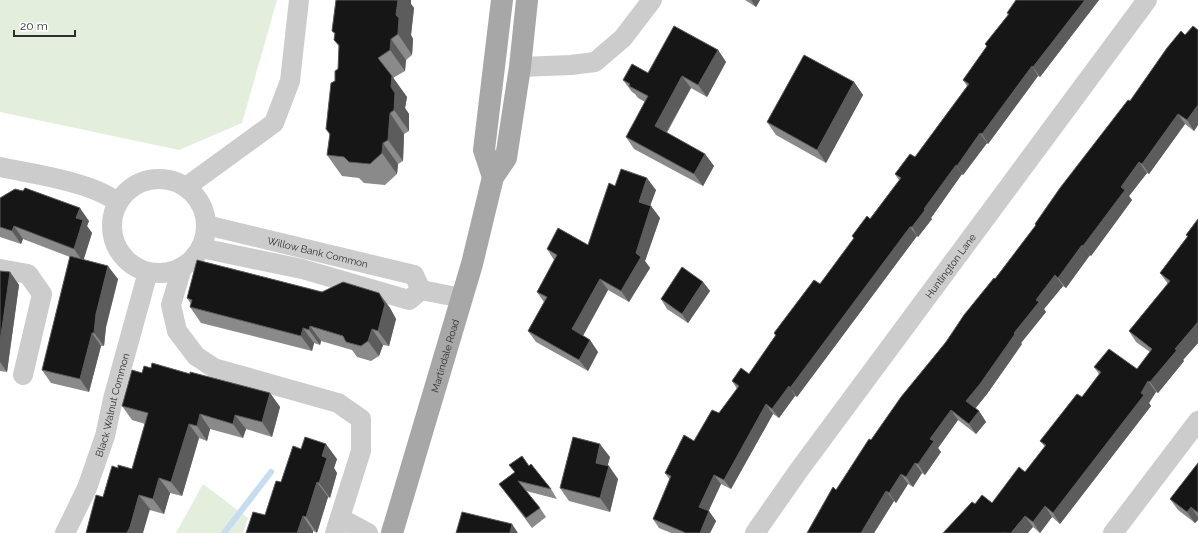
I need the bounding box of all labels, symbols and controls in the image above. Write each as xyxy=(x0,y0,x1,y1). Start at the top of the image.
scale bar xyxy=(14,12,75,38)
text: 20 m xyxy=(20,19,48,33)
street label: Huntington Lane xyxy=(923,232,978,300)
street label: Willow Bank Common xyxy=(266,235,369,270)
street label: Martindale Road xyxy=(429,318,461,394)
street label: Black Walnut Common xyxy=(93,352,131,458)

